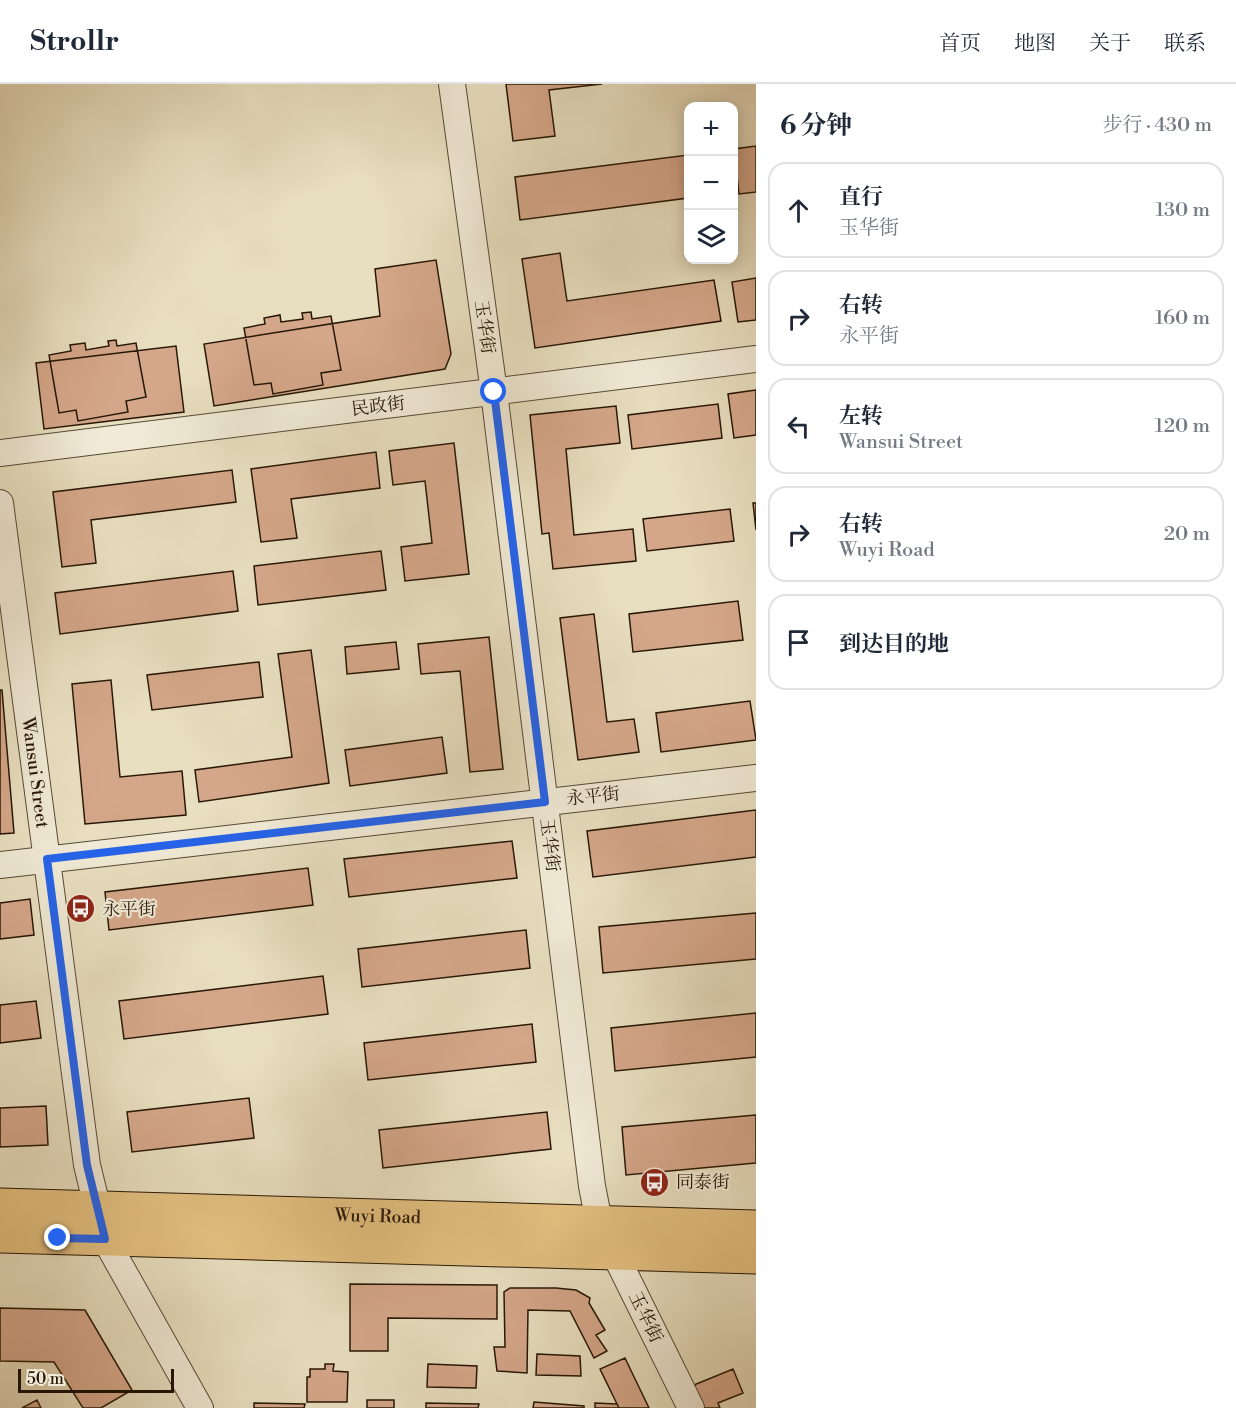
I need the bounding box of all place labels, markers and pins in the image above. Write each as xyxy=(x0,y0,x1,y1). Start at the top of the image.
bus stop icon: 永平街 xyxy=(65,893,97,925)
place label: 永平街 xyxy=(102,898,156,921)
bus stop icon: 同泰街 xyxy=(639,1166,671,1198)
place label: 同泰街 xyxy=(676,1171,730,1194)

